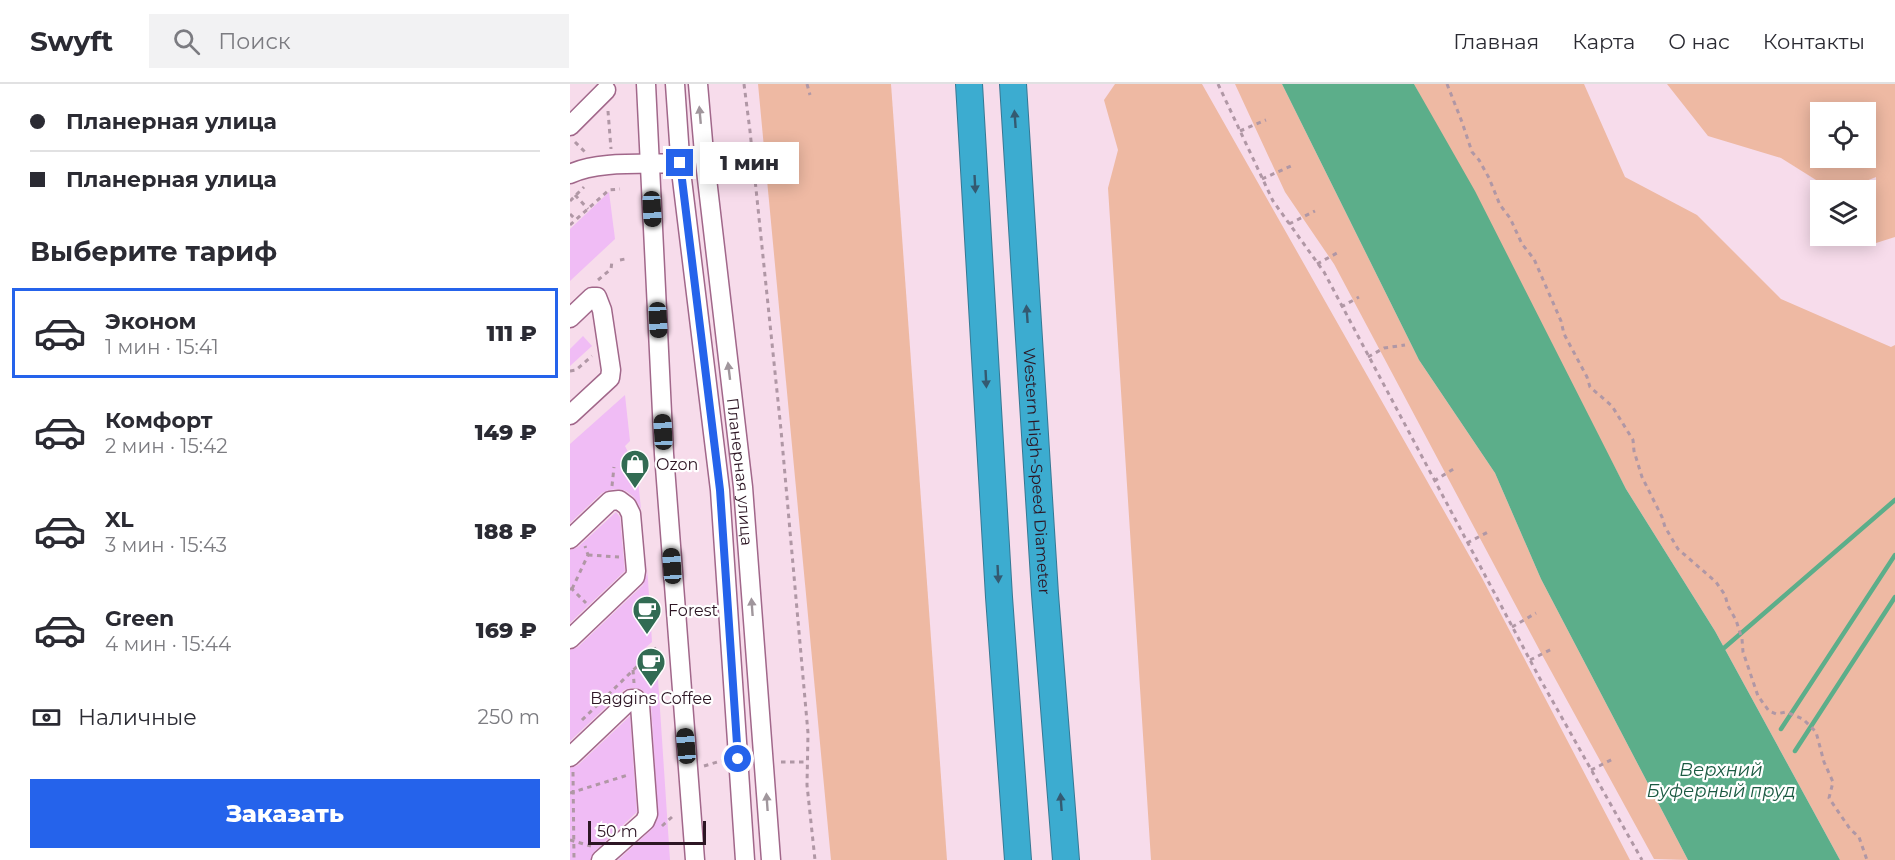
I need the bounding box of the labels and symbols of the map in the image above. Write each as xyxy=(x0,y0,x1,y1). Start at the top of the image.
one-way arrow xyxy=(696,105,705,124)
one-way arrow xyxy=(1010,110,1020,129)
callout: 1 мин xyxy=(701,142,800,184)
route end xyxy=(666,149,693,176)
one-way arrow xyxy=(970,175,980,194)
car xyxy=(642,191,662,227)
car xyxy=(648,302,668,338)
one-way arrow xyxy=(1023,304,1032,323)
street label: Western High-Speed Diameter xyxy=(1020,347,1055,595)
one-way arrow xyxy=(724,362,734,381)
one-way arrow xyxy=(982,370,991,389)
street label: Планерная улица xyxy=(723,397,757,546)
car xyxy=(653,414,673,450)
shop icon: Ozon xyxy=(619,448,651,490)
place label: Ozon xyxy=(656,455,698,474)
car xyxy=(662,547,682,585)
one-way arrow xyxy=(993,564,1002,583)
cafe icon: Forest xyxy=(631,594,663,636)
one-way arrow xyxy=(747,598,757,617)
place label: Forest xyxy=(668,601,719,620)
cafe icon: Baggins Coffee xyxy=(635,646,667,688)
place label: Baggins Coffee xyxy=(590,689,712,708)
car xyxy=(675,727,697,765)
route start xyxy=(724,745,751,772)
water label: Верхний Буферный пруд xyxy=(1646,759,1796,802)
one-way arrow xyxy=(762,792,771,811)
one-way arrow xyxy=(1056,792,1066,811)
scale bar xyxy=(588,818,706,846)

